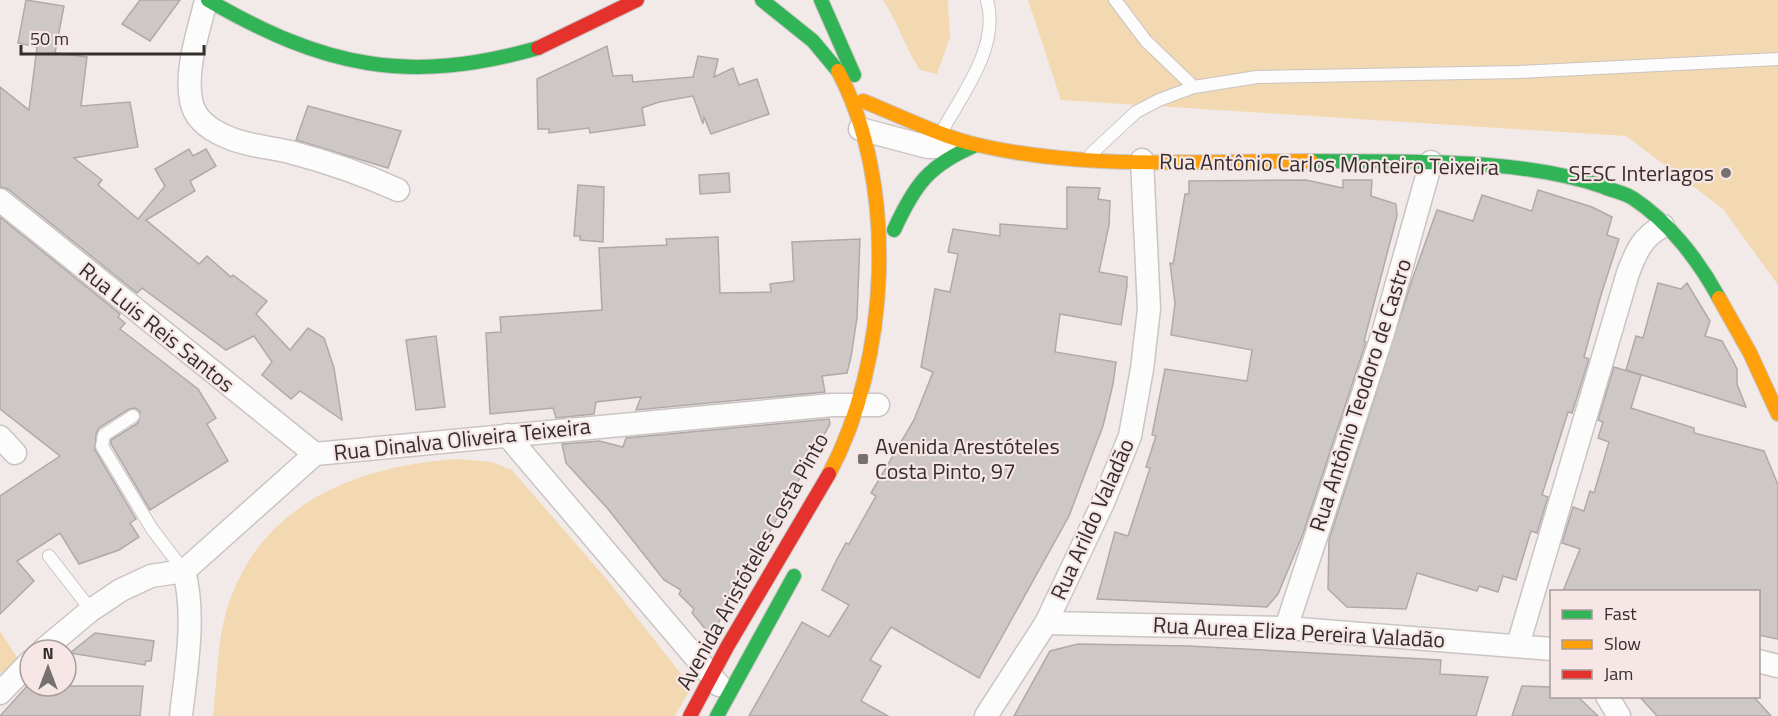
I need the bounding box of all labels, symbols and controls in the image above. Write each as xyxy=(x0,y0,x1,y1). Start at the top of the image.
scale bar xyxy=(21,18,204,56)
text: 50 m xyxy=(30,25,69,52)
street label: Rua Antônio Carlos Monteiro Teixeira xyxy=(1159,144,1499,184)
place label: SESC Interlagos xyxy=(1568,156,1714,190)
marker: SESC Interlagos xyxy=(1719,166,1733,180)
street label: Rua Luis Reis Santos xyxy=(72,253,242,401)
street label: Rua Antônio Teodoro de Castro xyxy=(1300,254,1420,536)
street label: Rua Dinalva Oliveira Teixeira xyxy=(332,409,592,469)
street label: Avenida Aristóteles Costa Pinto xyxy=(667,426,837,696)
place label: Avenida Arestóteles Costa Pinto, 97 xyxy=(875,429,1060,488)
street label: Rua Arildo Valadão xyxy=(1041,433,1143,605)
marker: Avenida Arestóteles Costa Pinto, 97 xyxy=(856,452,870,466)
legend xyxy=(1550,590,1760,698)
text: Fast xyxy=(1604,600,1637,627)
street label: Rua Aurea Eliza Pereira Valadão xyxy=(1152,607,1446,657)
text: Slow xyxy=(1604,630,1641,657)
north arrow xyxy=(18,638,78,698)
text: N xyxy=(42,641,54,665)
text: Jam xyxy=(1604,660,1633,687)

